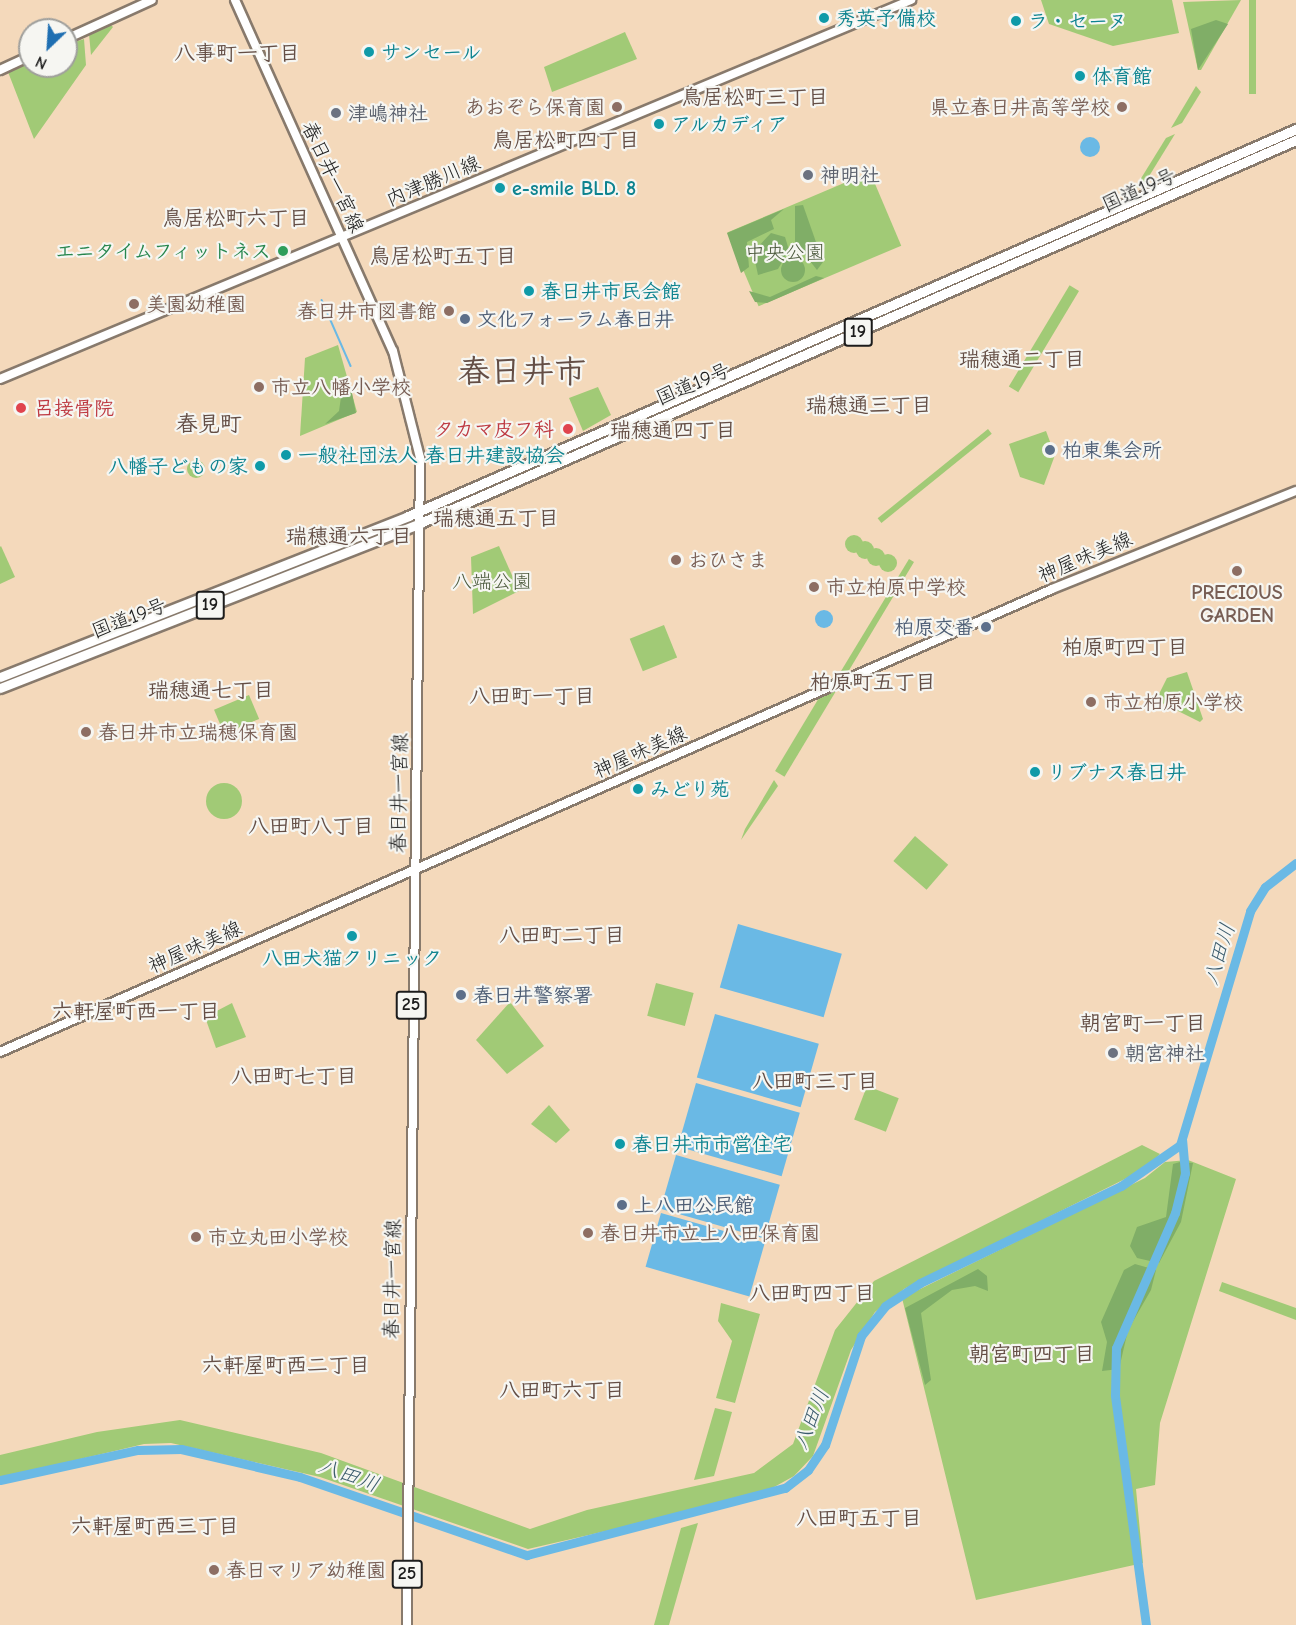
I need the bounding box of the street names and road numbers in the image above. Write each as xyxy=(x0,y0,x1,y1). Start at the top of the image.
street label: 春日井一宮線 xyxy=(297,118,369,236)
street label: 内津勝川線 xyxy=(382,150,484,212)
street label: 国道19号 xyxy=(1098,163,1180,217)
road number: 19 xyxy=(843,317,873,347)
street label: 国道19号 xyxy=(652,358,734,410)
street label: 神屋味美線 xyxy=(1034,526,1136,588)
road number: 19 xyxy=(195,590,225,620)
street label: 国道19号 xyxy=(88,593,170,643)
street label: 神屋味美線 xyxy=(589,721,691,783)
street label: 春日井一宮線 xyxy=(386,733,412,853)
street label: 神屋味美線 xyxy=(144,916,246,978)
road number: 25 xyxy=(394,990,428,1020)
street label: 春日井一宮線 xyxy=(379,1219,405,1339)
road number: 25 xyxy=(390,1559,424,1589)

